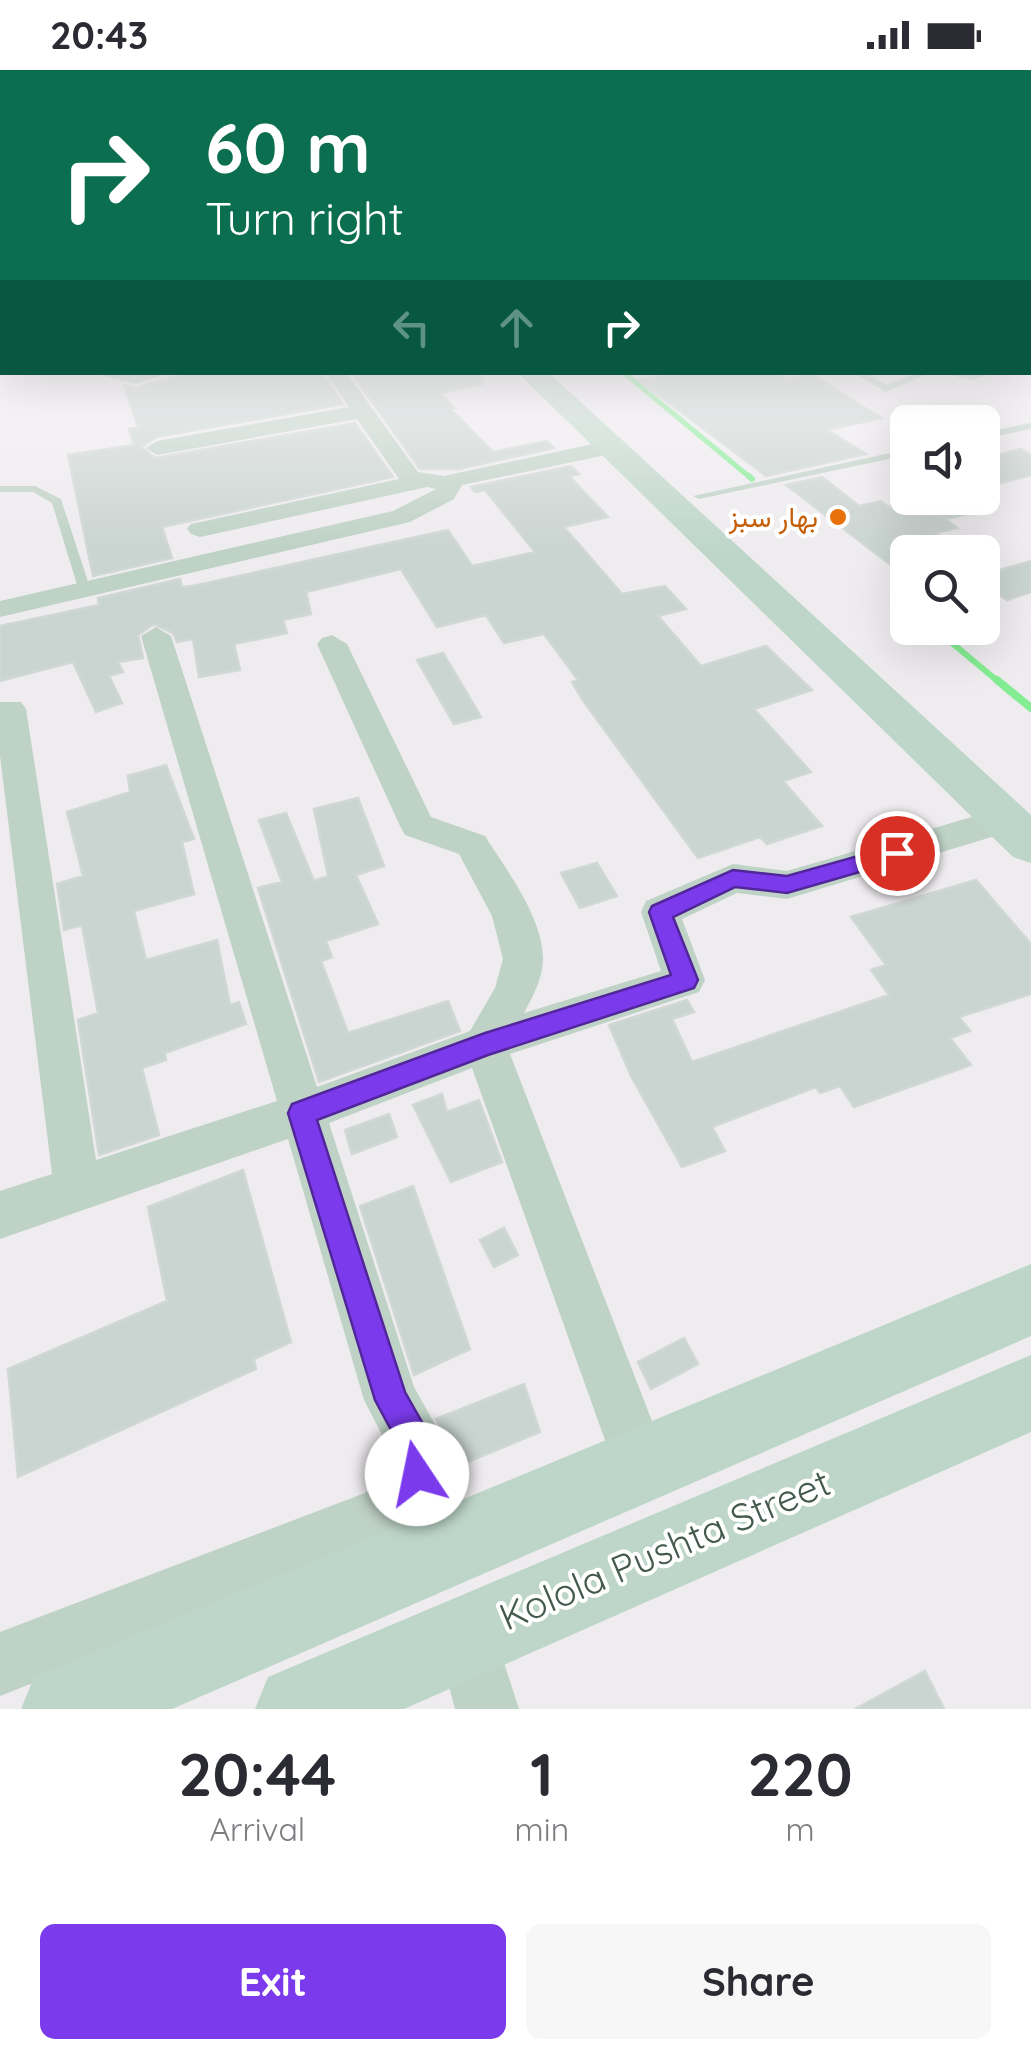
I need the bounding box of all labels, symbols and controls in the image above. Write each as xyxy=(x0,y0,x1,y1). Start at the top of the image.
text: 20:43 xyxy=(50,11,148,59)
text: 60 m xyxy=(205,103,371,191)
icon: right xyxy=(40,110,170,240)
text: Turn right xyxy=(205,190,404,246)
icon: left xyxy=(384,300,439,355)
icon: ahead xyxy=(489,300,544,355)
icon: right xyxy=(594,300,649,355)
map controls xyxy=(890,405,1000,645)
button: sound xyxy=(890,405,1000,515)
place label: بهار سبز xyxy=(728,499,818,535)
marker: بهار سبز xyxy=(827,506,849,528)
button: search xyxy=(890,535,1000,645)
pin xyxy=(855,811,940,896)
icon: arrive xyxy=(870,826,925,881)
position arrow xyxy=(365,1422,469,1526)
street label: Kolola Pushta Street xyxy=(492,1458,837,1641)
text: 20:44 xyxy=(178,1736,336,1811)
text: 1 xyxy=(530,1736,554,1811)
text: 220 xyxy=(747,1736,853,1811)
text: Arrival xyxy=(209,1809,305,1849)
text: min xyxy=(515,1809,569,1849)
text: m xyxy=(785,1809,815,1849)
button: Exit xyxy=(40,1924,506,2039)
button: Share xyxy=(526,1924,991,2039)

